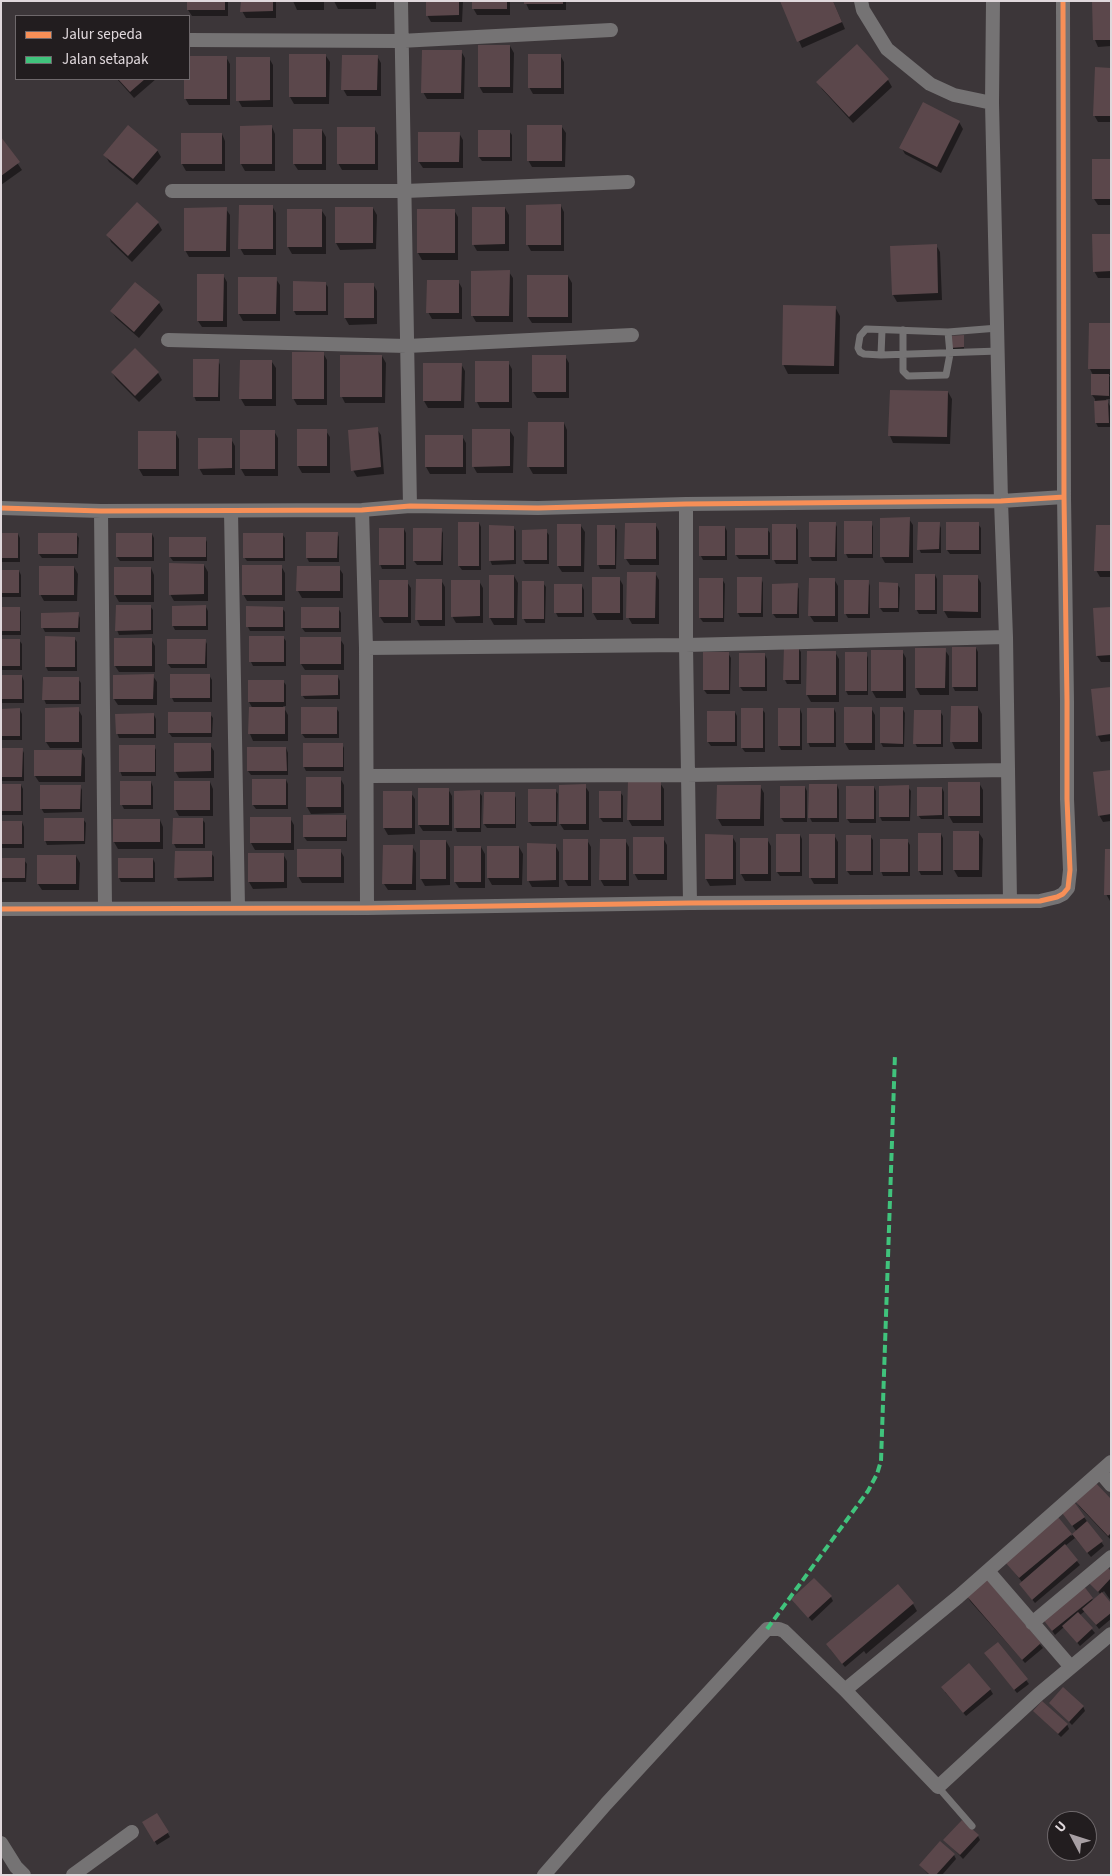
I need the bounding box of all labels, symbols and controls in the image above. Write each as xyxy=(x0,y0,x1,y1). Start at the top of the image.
legend xyxy=(15,15,190,80)
text: Jalur sepeda xyxy=(62,24,142,45)
text: Jalan setapak xyxy=(62,49,148,70)
north arrow xyxy=(1047,1811,1097,1861)
text: U xyxy=(1051,1817,1072,1837)

